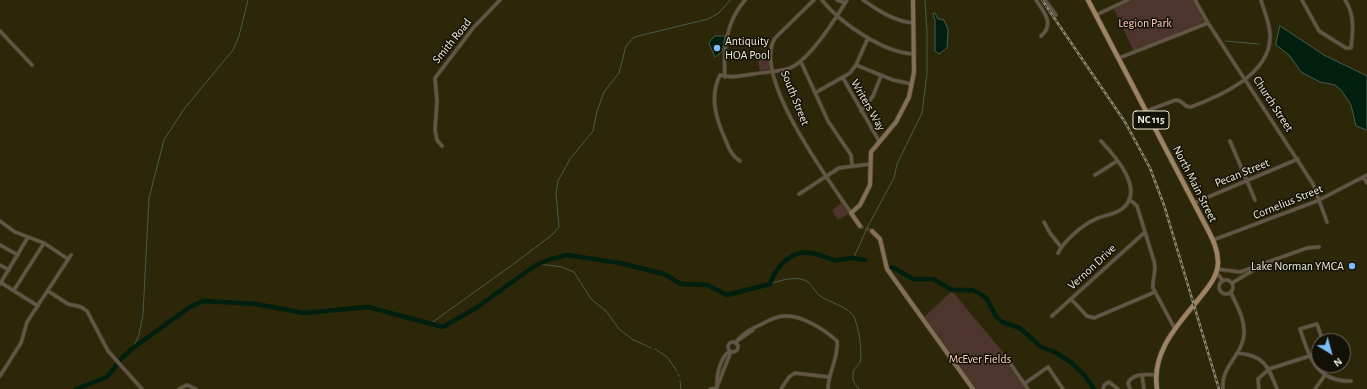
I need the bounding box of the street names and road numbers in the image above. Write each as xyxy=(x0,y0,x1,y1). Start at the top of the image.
street label: Smith Road xyxy=(429,15,475,67)
street label: South Street xyxy=(778,69,812,127)
street label: Church Street xyxy=(1250,73,1296,135)
street label: Writers Way xyxy=(848,77,888,133)
road number: NC 115 xyxy=(1133,111,1169,129)
street label: North Main Street xyxy=(1170,143,1220,225)
street label: Pecan Street xyxy=(1213,156,1271,190)
street label: Cornelius Street xyxy=(1251,181,1325,223)
street label: Vernon Drive xyxy=(1065,241,1119,293)

